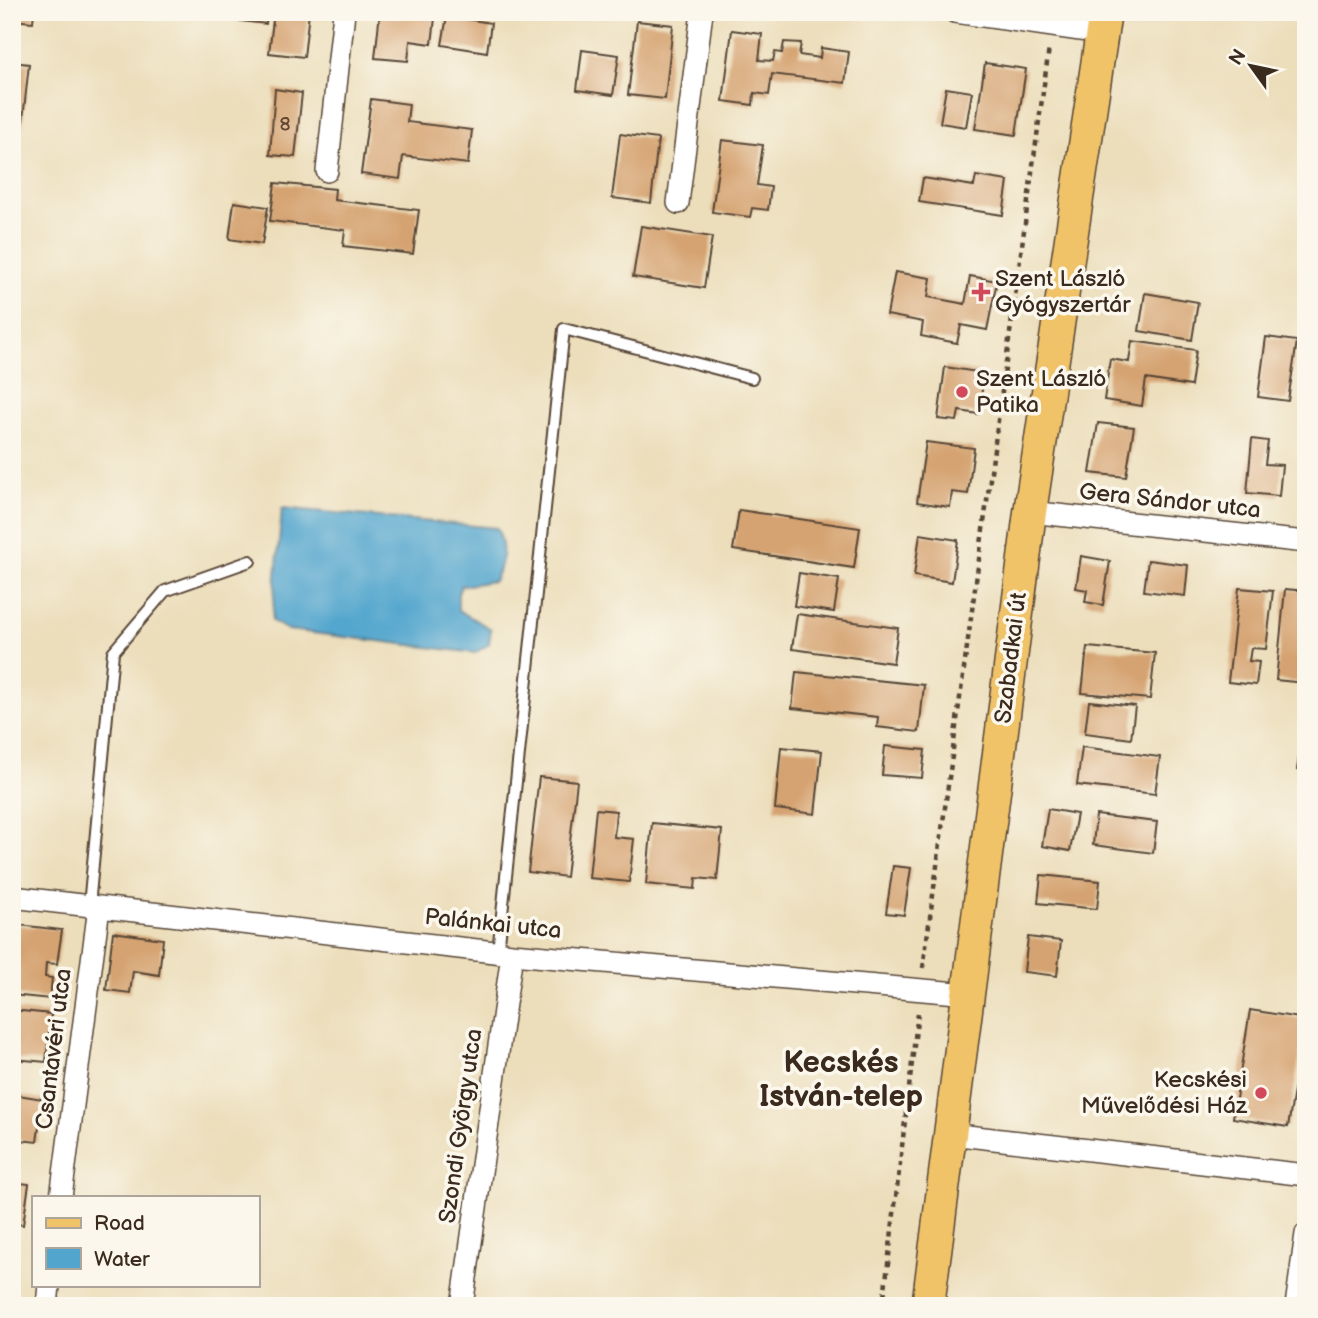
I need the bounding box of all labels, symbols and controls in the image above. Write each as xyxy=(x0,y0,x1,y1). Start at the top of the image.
north arrow xyxy=(1216,32,1286,102)
text: N xyxy=(1224,45,1252,70)
house number: 8 xyxy=(279,113,291,136)
place label: Szent László Gyógyszertár xyxy=(995,265,1131,319)
marker: Szent László Gyógyszertár xyxy=(973,284,989,300)
place label: Szent László Patika xyxy=(976,365,1106,419)
marker: Szent László Patika xyxy=(954,384,970,400)
street label: Gera Sándor utca xyxy=(1078,478,1262,524)
street label: Szabadkai út xyxy=(989,591,1033,725)
street label: Palánkai utca xyxy=(423,903,563,945)
street label: Csantavéri utca xyxy=(30,967,78,1131)
street label: Szondi György utca xyxy=(433,1027,489,1225)
district label: Kecskés István-telep xyxy=(759,1045,923,1115)
place label: Kecskési Művelődési Ház xyxy=(1081,1066,1248,1120)
marker: Kecskési Művelődési Ház xyxy=(1253,1085,1269,1101)
legend xyxy=(32,1196,259,1286)
text: Road xyxy=(94,1211,145,1236)
text: Water xyxy=(94,1247,150,1272)

